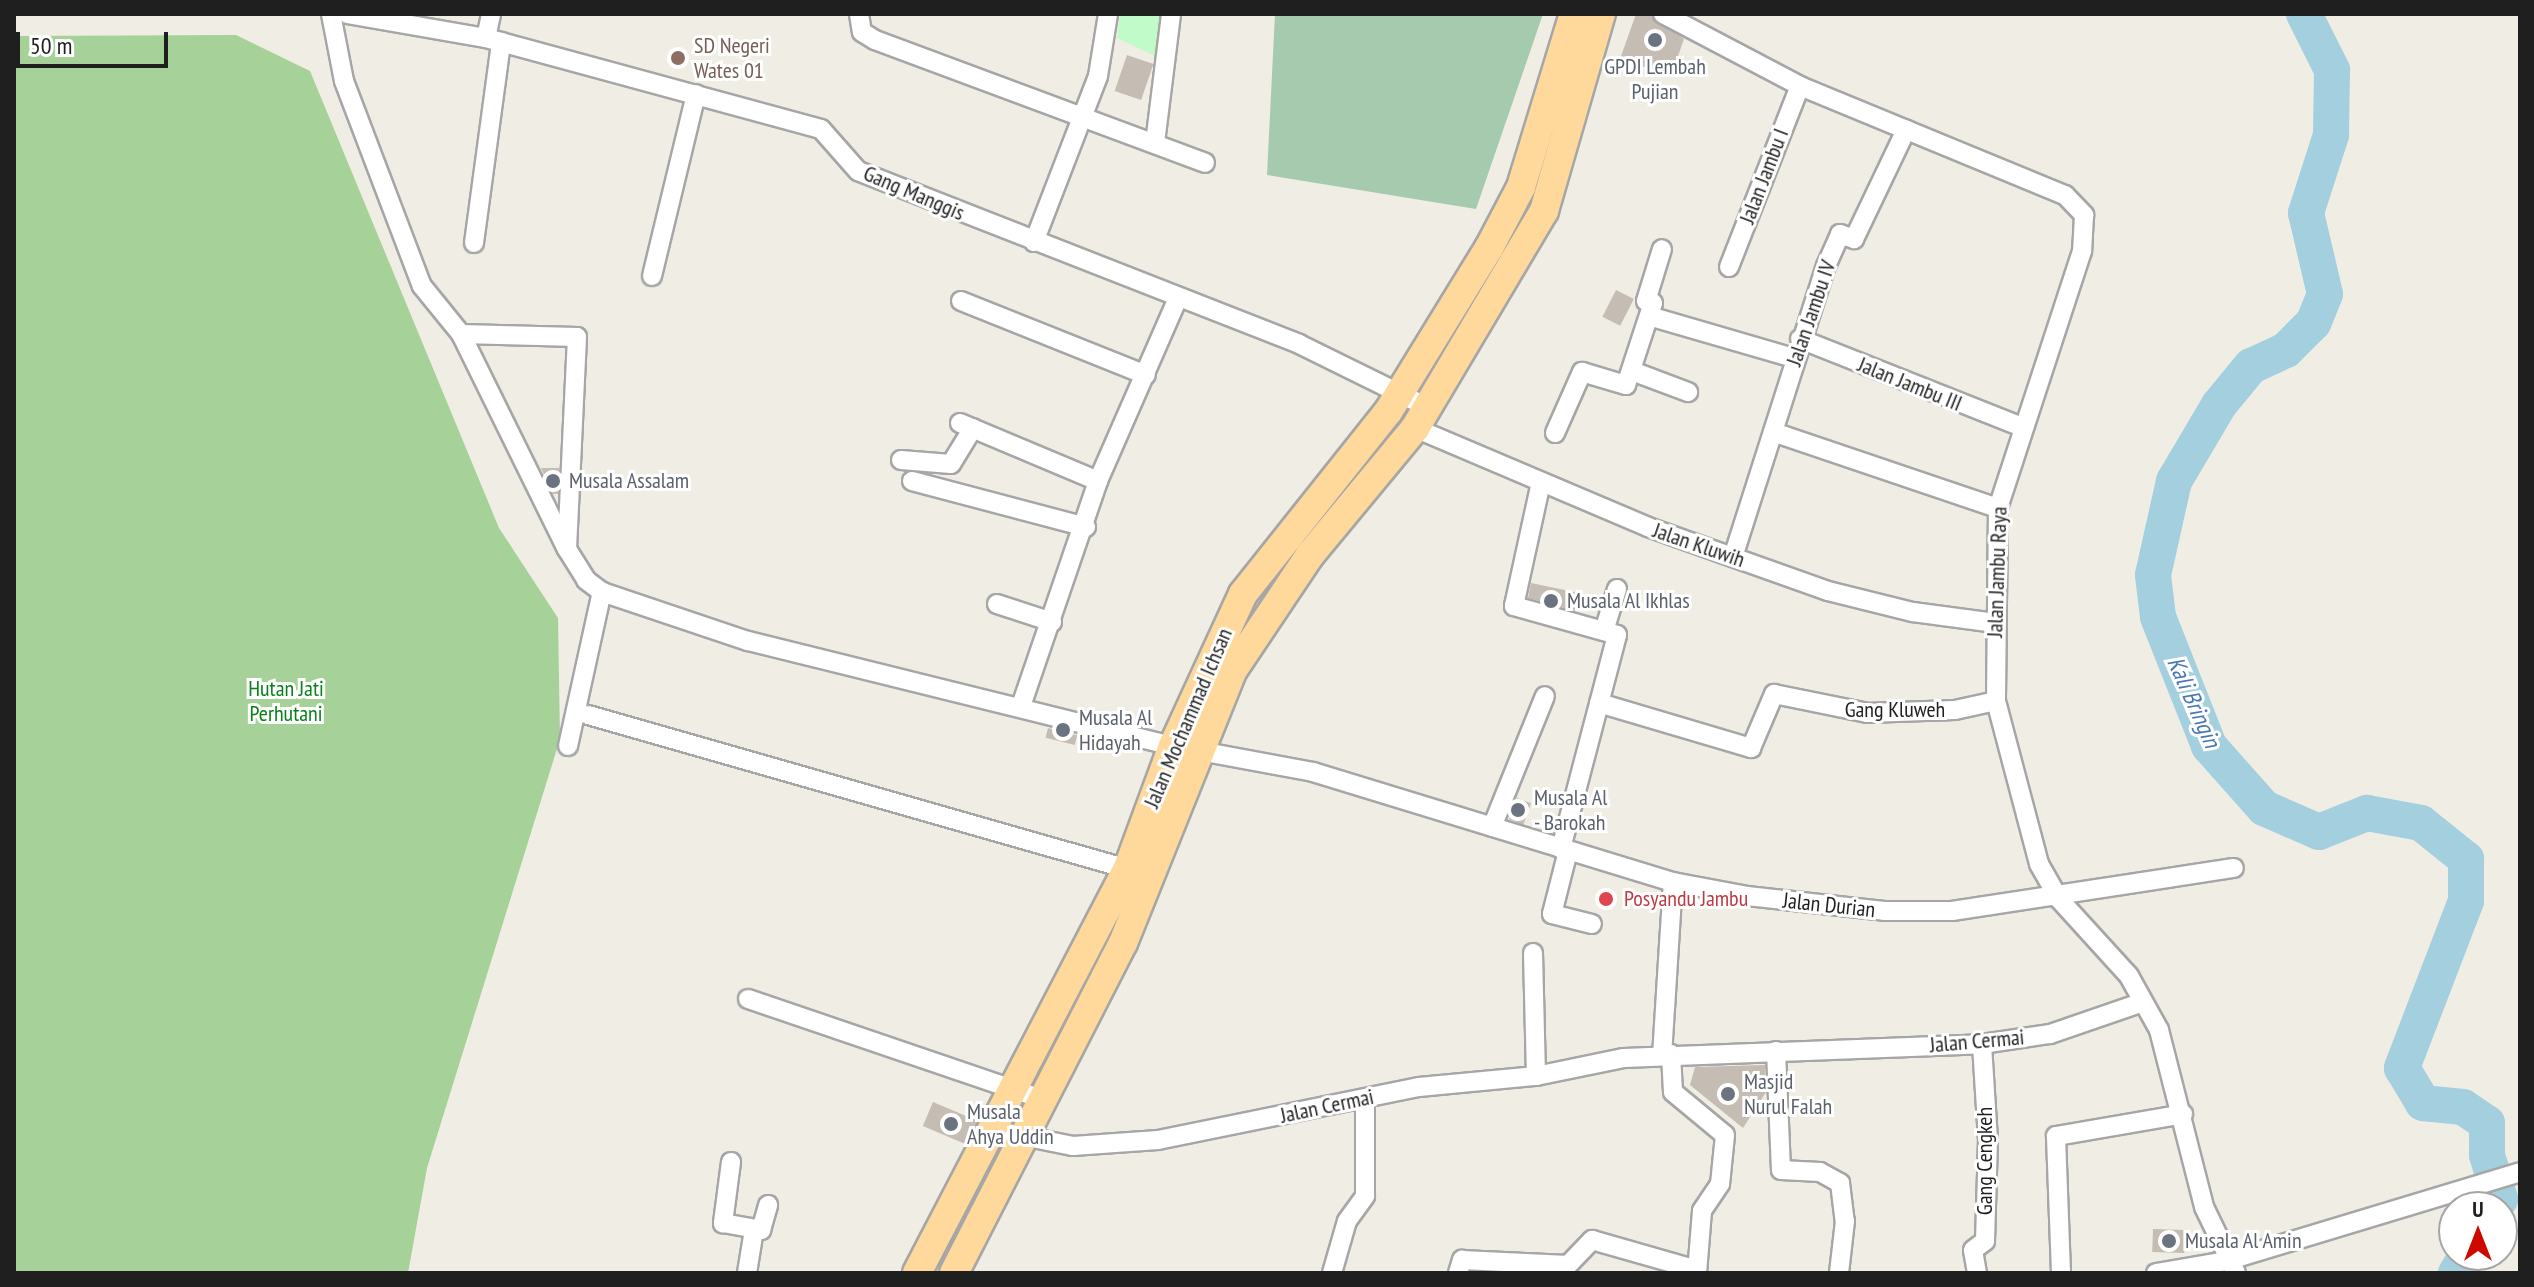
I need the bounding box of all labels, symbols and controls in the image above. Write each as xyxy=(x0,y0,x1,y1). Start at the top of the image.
scale bar xyxy=(20,16,172,66)
text: 50 m xyxy=(30,30,72,61)
marker: GPDI Lembah Pujian xyxy=(1646,31,1664,49)
place label: SD Negeri Wates 01 xyxy=(694,32,770,84)
marker: SD Negeri Wates 01 xyxy=(669,49,687,67)
place label: GPDI Lembah Pujian xyxy=(1604,53,1706,104)
street label: Jalan Jambu I xyxy=(1734,125,1794,227)
street label: Gang Manggis xyxy=(860,160,968,226)
street label: Jalan Jambu IV xyxy=(1781,257,1841,369)
street label: Jalan Jambu III xyxy=(1854,351,1966,417)
place label: Musala Assalam xyxy=(569,468,690,494)
marker: Musala Assalam xyxy=(544,472,562,490)
street label: Jalan Jambu Raya xyxy=(1982,506,2012,638)
street label: Jalan Kluwih xyxy=(1650,517,1748,573)
place label: Musala Al Ikhlas xyxy=(1567,588,1690,614)
marker: Musala Al Ikhlas xyxy=(1542,592,1560,610)
street label: Jalan Mochammad Ichsan xyxy=(1138,624,1238,812)
water label: Kali Bringin xyxy=(2161,652,2227,752)
park label: Hutan Jati Perhutani xyxy=(248,675,324,726)
street label: Gang Kluweh xyxy=(1845,697,1945,723)
place label: Musala Al Hidayah xyxy=(1079,704,1153,756)
marker: Musala Al Hidayah xyxy=(1054,721,1072,739)
place label: Musala Al - Barokah xyxy=(1534,784,1608,836)
marker: Musala Al - Barokah xyxy=(1509,801,1527,819)
place label: Posyandu Jambu xyxy=(1624,886,1748,912)
street label: Jalan Durian xyxy=(1782,887,1876,923)
marker: Posyandu Jambu xyxy=(1595,888,1617,910)
street label: Jalan Cermai xyxy=(1929,1024,2025,1058)
place label: Masjid Nurul Falah xyxy=(1744,1068,1832,1120)
street label: Jalan Cermai xyxy=(1278,1083,1376,1129)
marker: Masjid Nurul Falah xyxy=(1719,1085,1737,1103)
place label: Musala Ahya Uddin xyxy=(967,1098,1054,1150)
street label: Gang Cengkeh xyxy=(1972,1107,1998,1215)
marker: Musala Ahya Uddin xyxy=(942,1115,960,1133)
north arrow xyxy=(2438,1191,2518,1271)
text: U xyxy=(2472,1195,2484,1223)
place label: Musala Al Amin xyxy=(2185,1228,2303,1254)
marker: Musala Al Amin xyxy=(2160,1232,2178,1250)

